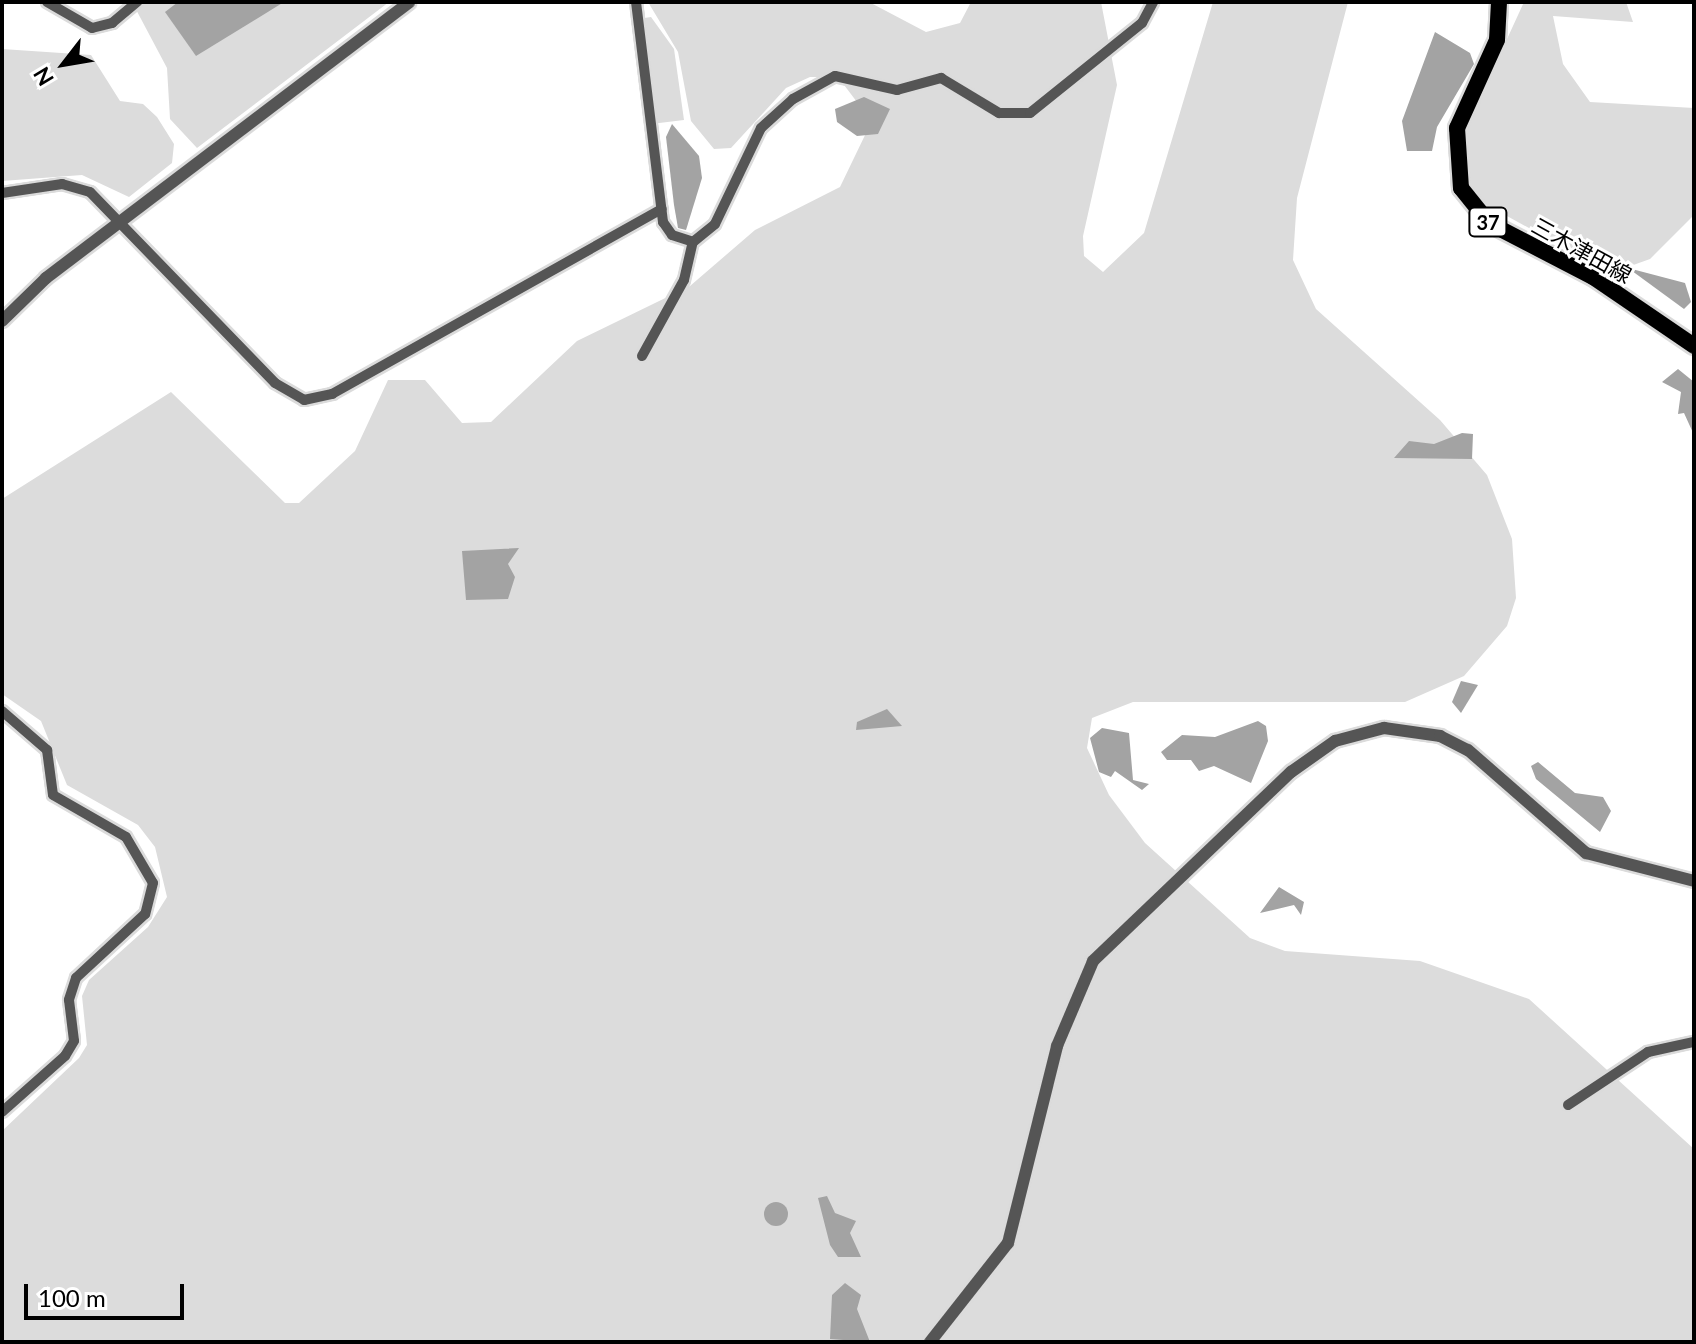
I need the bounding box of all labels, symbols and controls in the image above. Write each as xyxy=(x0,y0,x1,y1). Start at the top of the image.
north arrow xyxy=(24,24,104,104)
text: N xyxy=(27,62,59,91)
road number: 37 xyxy=(1468,206,1508,238)
street label: 三木津田線 xyxy=(1527,212,1637,288)
scale bar xyxy=(28,1268,188,1318)
text: 100 m xyxy=(38,1283,106,1312)

